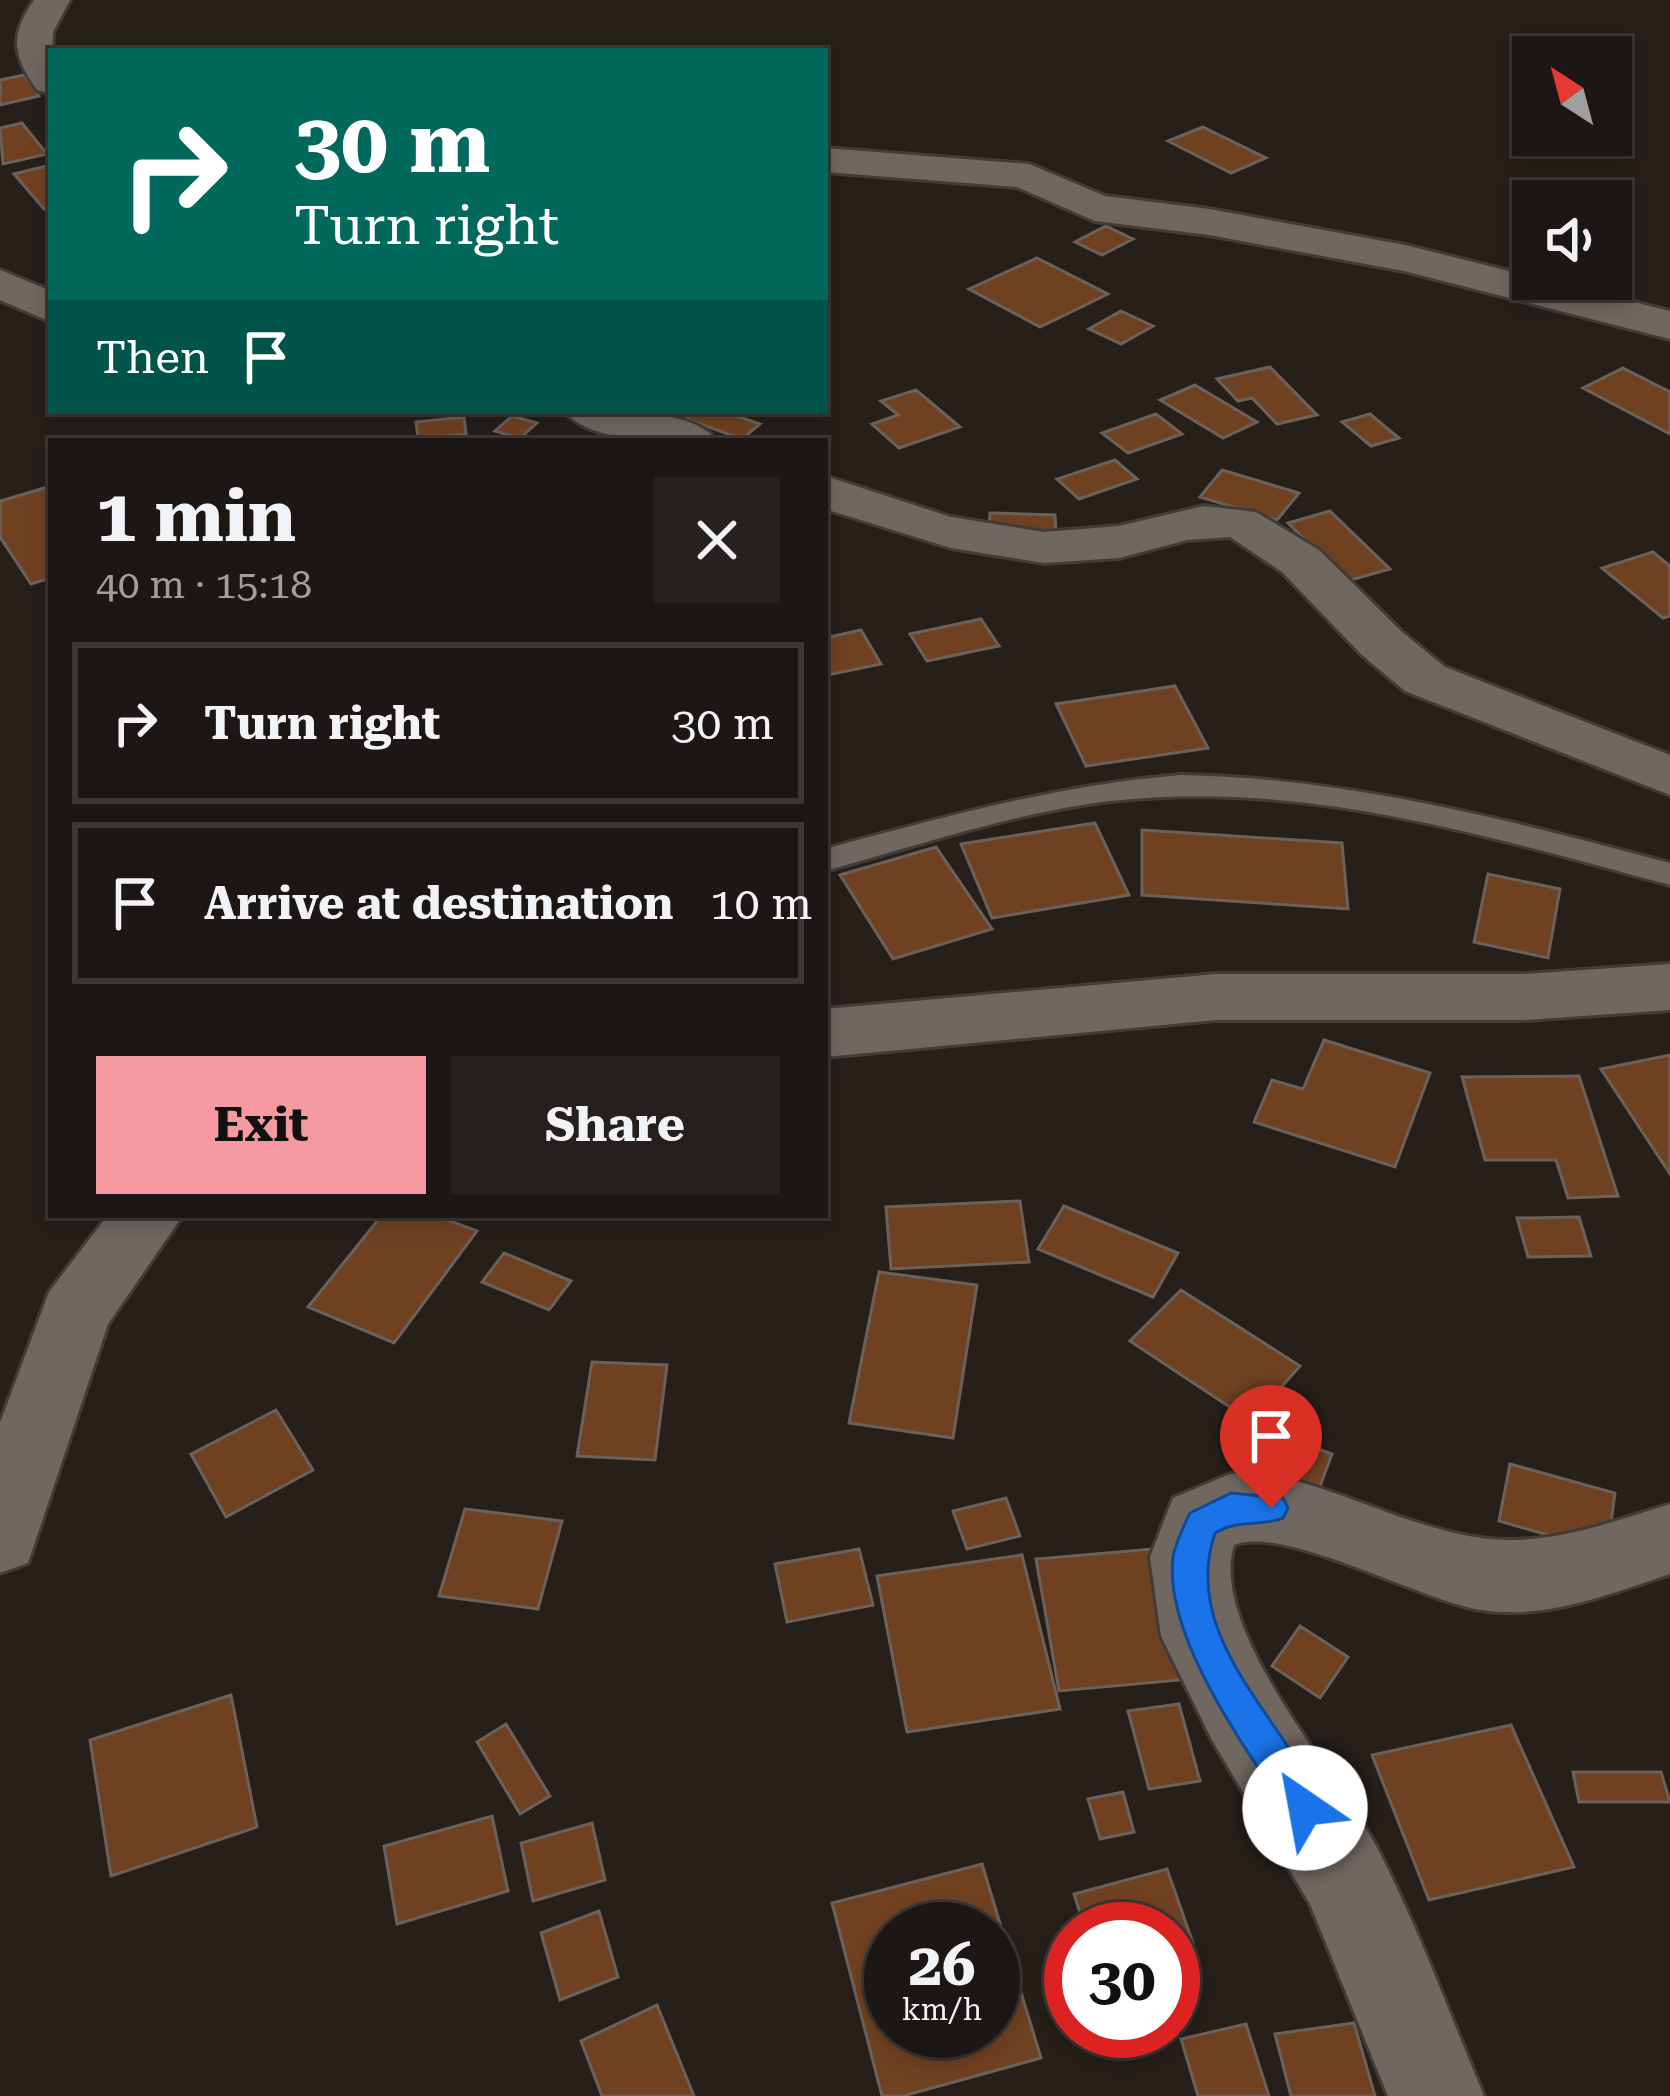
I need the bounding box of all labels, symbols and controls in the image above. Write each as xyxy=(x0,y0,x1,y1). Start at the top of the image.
north arrow xyxy=(1512,36,1632,156)
map controls xyxy=(1512,36,1632,300)
text: 30 m xyxy=(294,94,490,192)
icon: right xyxy=(96,96,252,252)
button: sound xyxy=(1512,180,1632,300)
text: Turn right xyxy=(294,194,559,257)
icon: arrive xyxy=(233,324,299,390)
text: Then xyxy=(96,331,209,384)
text: 1 min xyxy=(96,474,296,559)
button: close xyxy=(654,477,780,603)
text: 40 m · 15:18 xyxy=(96,562,312,608)
icon: right xyxy=(102,690,168,756)
text: Turn right xyxy=(204,697,440,750)
text: 30 m xyxy=(671,697,774,750)
icon: arrive xyxy=(102,870,168,936)
text: Arrive at destination xyxy=(204,877,673,930)
text: 10 m xyxy=(709,877,812,930)
button: Exit xyxy=(96,1056,426,1194)
button: Share xyxy=(450,1056,780,1194)
pin xyxy=(1220,1385,1322,1508)
icon: arrive xyxy=(1238,1403,1304,1469)
position arrow xyxy=(1242,1745,1368,1871)
speed limit sign: 30 xyxy=(1044,1902,1200,2058)
text: 26 xyxy=(908,1929,976,2000)
text: km/h xyxy=(902,1992,982,2027)

